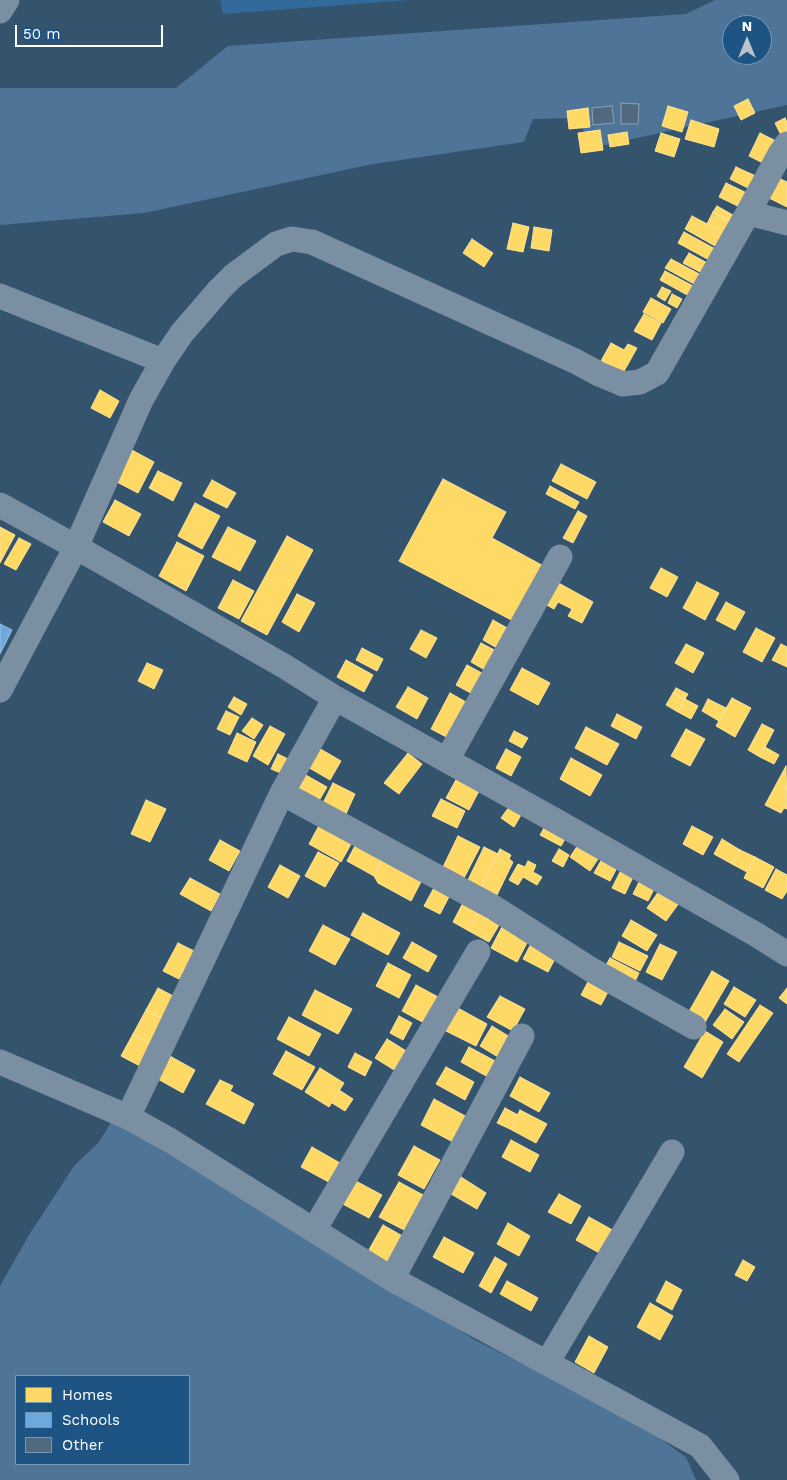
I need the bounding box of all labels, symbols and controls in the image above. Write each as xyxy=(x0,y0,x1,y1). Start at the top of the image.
scale bar xyxy=(18,15,165,47)
north arrow xyxy=(722,15,772,65)
text: N xyxy=(742,18,752,34)
text: 50 m xyxy=(23,25,60,43)
legend xyxy=(15,1375,190,1465)
text: Homes xyxy=(62,1386,113,1404)
text: Schools xyxy=(62,1411,120,1429)
text: Other xyxy=(62,1436,104,1454)

